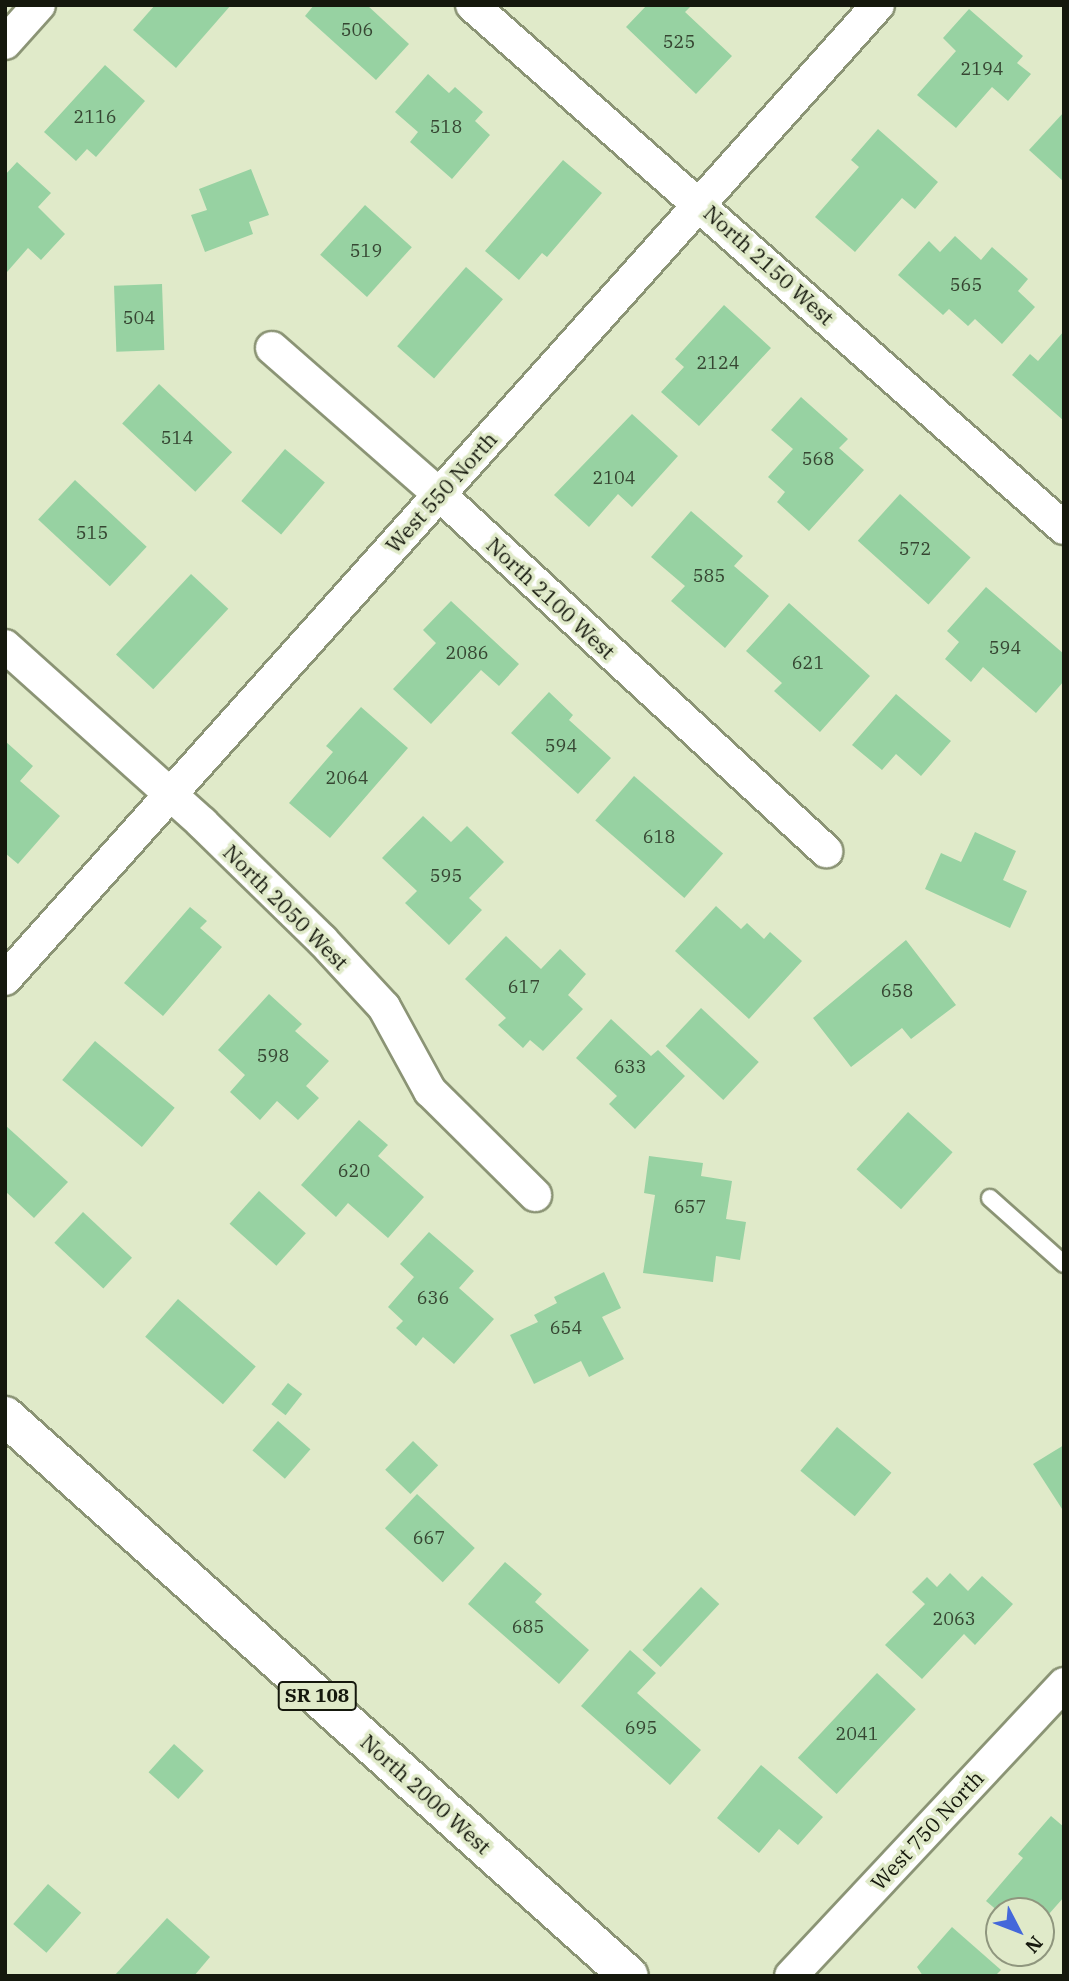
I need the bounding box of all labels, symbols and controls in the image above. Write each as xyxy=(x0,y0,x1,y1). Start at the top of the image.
house number: 506 xyxy=(341,19,373,41)
house number: 525 xyxy=(663,31,695,53)
house number: 2194 xyxy=(960,58,1004,80)
house number: 2116 xyxy=(73,106,117,128)
house number: 518 xyxy=(430,116,462,138)
street label: North 2150 West xyxy=(699,200,839,330)
house number: 519 xyxy=(350,240,382,262)
house number: 565 xyxy=(950,274,982,296)
house number: 504 xyxy=(123,307,155,329)
house number: 2124 xyxy=(696,352,740,374)
street label: West 550 North xyxy=(380,426,502,558)
house number: 514 xyxy=(161,427,193,449)
house number: 568 xyxy=(802,448,834,470)
house number: 2104 xyxy=(592,467,636,489)
house number: 515 xyxy=(76,522,108,544)
street label: North 2100 West xyxy=(482,532,620,664)
house number: 572 xyxy=(899,538,931,560)
house number: 585 xyxy=(693,565,725,587)
house number: 594 xyxy=(989,637,1021,659)
house number: 2086 xyxy=(445,642,489,664)
house number: 621 xyxy=(792,652,824,674)
house number: 594 xyxy=(545,735,577,757)
house number: 2064 xyxy=(325,767,369,789)
house number: 618 xyxy=(643,826,675,848)
street label: North 2050 West xyxy=(218,839,354,975)
house number: 595 xyxy=(430,865,462,887)
house number: 617 xyxy=(508,976,540,998)
house number: 658 xyxy=(881,980,913,1002)
house number: 598 xyxy=(257,1045,289,1067)
house number: 633 xyxy=(614,1056,646,1078)
house number: 620 xyxy=(338,1160,370,1182)
house number: 657 xyxy=(674,1196,706,1218)
house number: 636 xyxy=(417,1287,449,1309)
house number: 654 xyxy=(550,1317,582,1339)
house number: 667 xyxy=(413,1527,445,1549)
house number: 2063 xyxy=(932,1608,976,1630)
house number: 685 xyxy=(512,1616,544,1638)
road number: SR 108 xyxy=(277,1680,357,1712)
house number: 695 xyxy=(625,1717,657,1739)
house number: 2041 xyxy=(835,1723,879,1745)
street label: North 2000 West xyxy=(356,1729,496,1859)
street label: West 750 North xyxy=(865,1765,989,1895)
north arrow xyxy=(985,1897,1055,1967)
text: N xyxy=(1020,1931,1048,1958)

